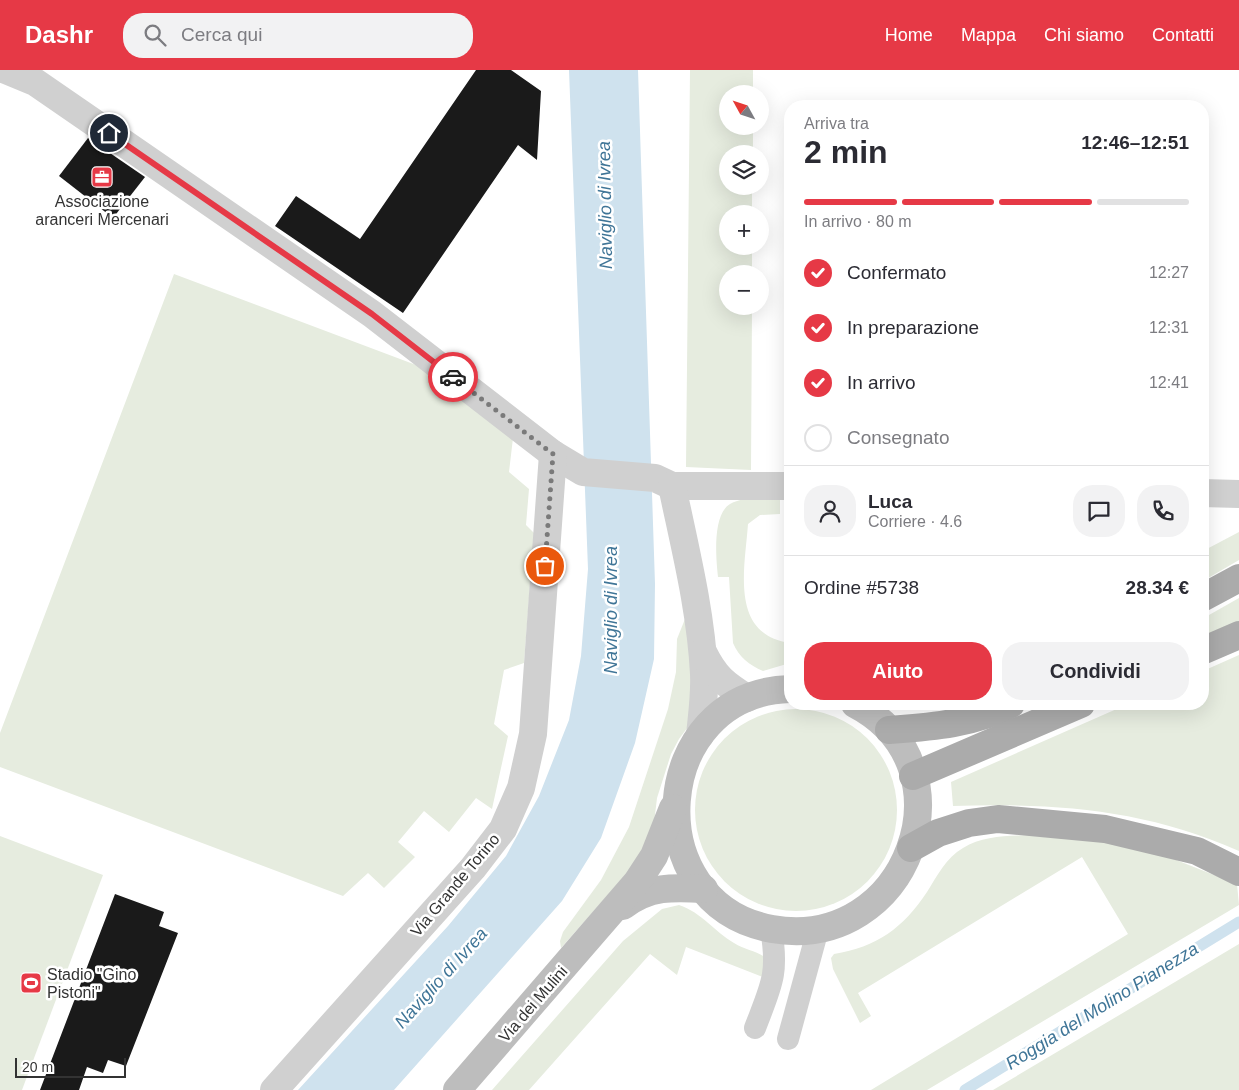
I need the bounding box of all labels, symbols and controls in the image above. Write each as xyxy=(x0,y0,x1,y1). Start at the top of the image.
search box xyxy=(123,13,473,58)
text: Dashr xyxy=(25,21,93,48)
icon: search xyxy=(141,21,169,49)
text: Cerca qui xyxy=(181,24,262,45)
text: Home xyxy=(885,25,933,45)
text: Mappa xyxy=(961,25,1016,45)
text: Chi siamo xyxy=(1044,25,1124,45)
text: Contatti xyxy=(1152,25,1214,45)
north arrow xyxy=(719,85,769,135)
map controls xyxy=(719,85,769,315)
pin xyxy=(88,112,130,154)
text: Arriva tra xyxy=(804,115,869,132)
icon: home xyxy=(95,119,123,147)
text: 12:46–12:51 xyxy=(1081,132,1189,153)
text: 2 min xyxy=(804,134,888,170)
water label: Naviglio di Ivrea xyxy=(594,141,616,269)
button: layers xyxy=(719,145,769,195)
office icon: Associazione aranceri Mercenari xyxy=(90,165,114,189)
place label: Associazione aranceri Mercenari xyxy=(35,193,169,228)
button: + xyxy=(719,205,769,255)
text: In arrivo · 80 m xyxy=(804,213,912,230)
icon: check xyxy=(804,259,832,287)
text: Confermato xyxy=(847,262,946,283)
text: 12:27 xyxy=(1149,264,1189,281)
button: − xyxy=(719,265,769,315)
icon: check xyxy=(804,314,832,342)
text: In preparazione xyxy=(847,317,979,338)
text: 12:31 xyxy=(1149,319,1189,336)
courier xyxy=(428,352,478,402)
icon: car xyxy=(439,363,467,391)
icon: check xyxy=(804,369,832,397)
text: In arrivo xyxy=(847,372,916,393)
text: 12:41 xyxy=(1149,374,1189,391)
text: Consegnato xyxy=(847,427,949,448)
button: person xyxy=(804,485,856,537)
button: chat xyxy=(1073,485,1125,537)
button: phone xyxy=(1137,485,1189,537)
text: Luca xyxy=(868,491,912,512)
text: Corriere · 4.6 xyxy=(868,513,962,530)
pin xyxy=(524,545,566,587)
water label: Naviglio di Ivrea xyxy=(601,546,621,674)
icon: bag xyxy=(531,552,559,580)
text: Ordine #5738 xyxy=(804,577,919,598)
text: 28.34 € xyxy=(1126,577,1189,598)
button: Aiuto xyxy=(804,642,992,700)
button: Condividi xyxy=(1002,642,1189,700)
street label: Via Grande Torino xyxy=(407,830,503,940)
water label: Naviglio di Ivrea xyxy=(391,924,491,1032)
water label: Roggia del Molino Pianezza xyxy=(1002,938,1202,1074)
street label: Via dei Mulini xyxy=(495,963,571,1045)
place label: Stadio "Gino Pistoni" xyxy=(47,966,136,1001)
sports icon: Stadio "Gino Pistoni" xyxy=(19,971,43,995)
scale bar xyxy=(15,1055,126,1078)
text: 20 m xyxy=(22,1059,53,1075)

